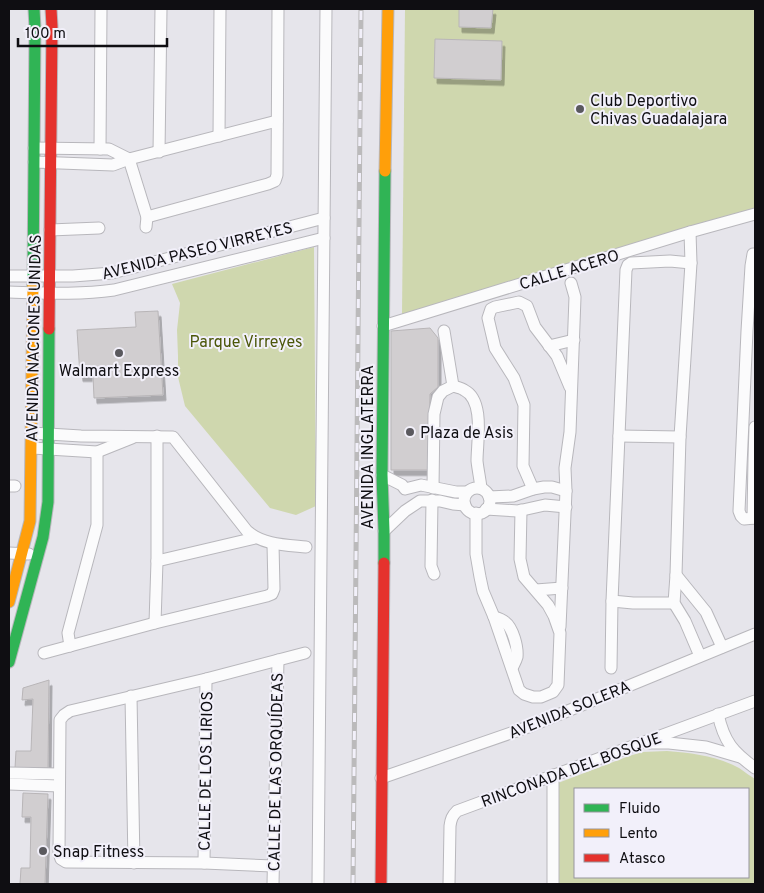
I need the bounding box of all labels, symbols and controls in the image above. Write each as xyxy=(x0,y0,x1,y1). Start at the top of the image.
scale bar xyxy=(18,15,166,47)
text: 100 m xyxy=(25,25,66,44)
place label: Club Deportivo Chivas Guadalajara xyxy=(590,92,727,130)
marker: Club Deportivo Chivas Guadalajara xyxy=(574,103,586,115)
street label: AVENIDA PASEO VIRREYES xyxy=(100,219,295,285)
street label: AVENIDA NACIONES UNIDAS xyxy=(23,234,47,442)
street label: CALLE ACERO xyxy=(517,246,622,296)
park label: Parque Virreyes xyxy=(190,333,302,353)
marker: Walmart Express xyxy=(113,347,125,359)
place label: Walmart Express xyxy=(59,362,179,382)
street label: AVENIDA INGLATERRA xyxy=(359,365,379,529)
place label: Plaza de Asis xyxy=(420,424,514,444)
marker: Plaza de Asis xyxy=(404,426,416,438)
street label: CALLE DE LAS ORQUÍDEAS xyxy=(263,672,289,872)
street label: AVENIDA SOLERA xyxy=(506,677,634,744)
street label: CALLE DE LOS LIRIOS xyxy=(196,691,218,851)
street label: RINCONADA DEL BOSQUE xyxy=(479,729,665,813)
legend xyxy=(574,788,749,878)
text: Fluido xyxy=(619,800,660,819)
text: Lento xyxy=(619,825,658,844)
place label: Snap Fitness xyxy=(53,843,144,863)
marker: Snap Fitness xyxy=(37,845,49,857)
text: Atasco xyxy=(619,850,665,869)

